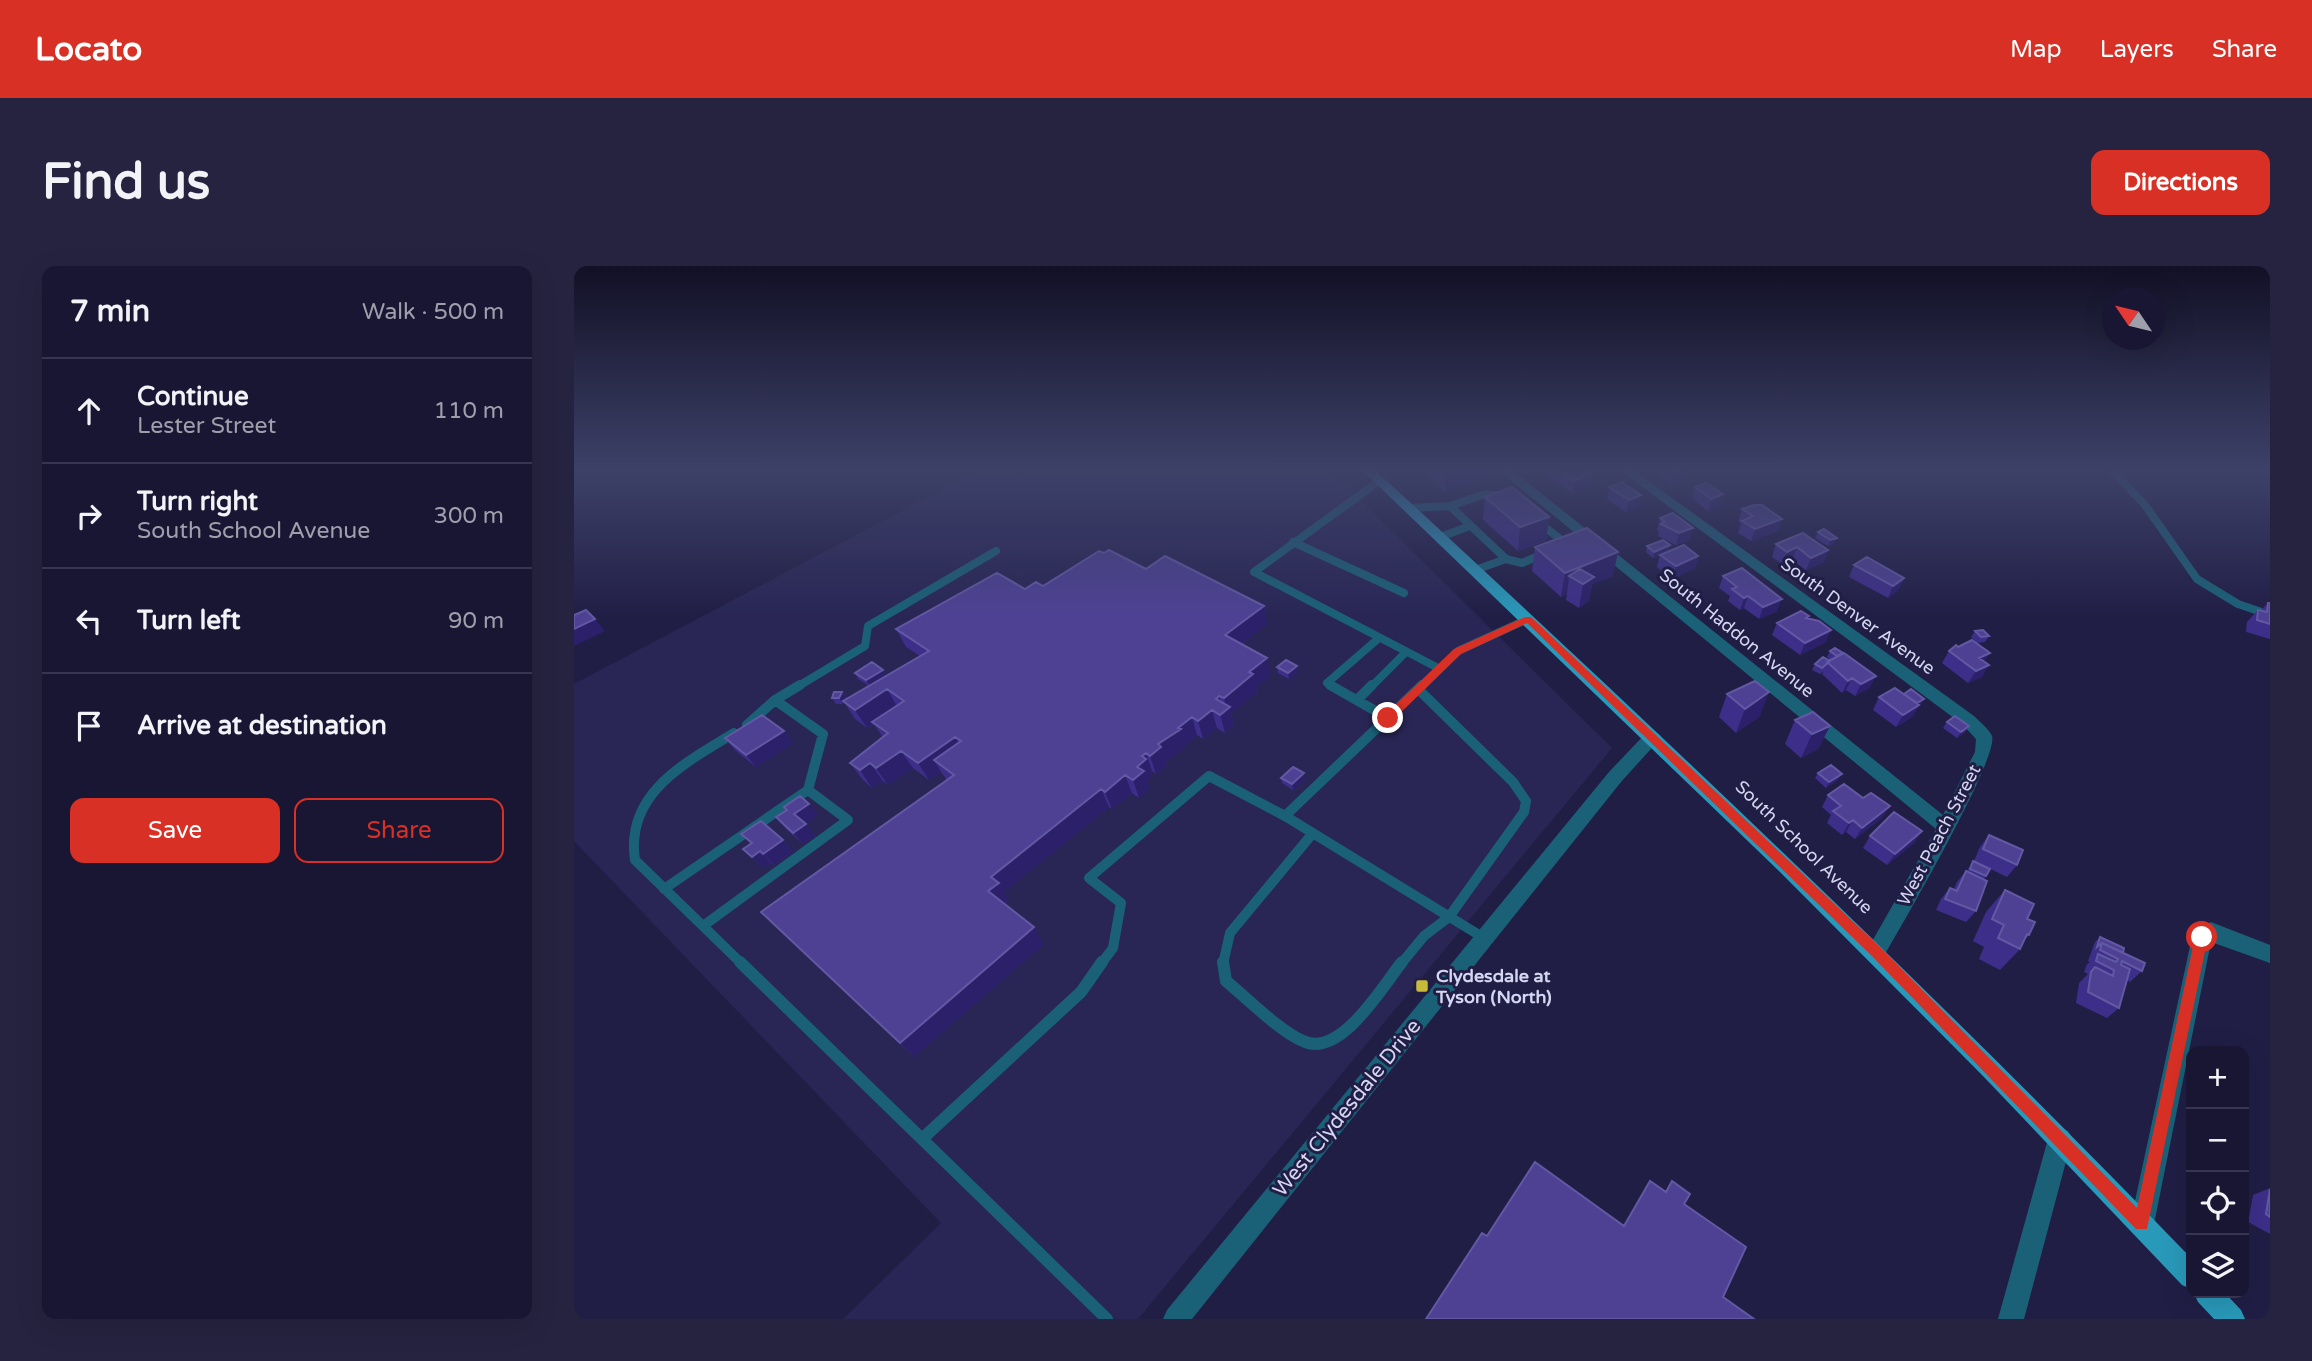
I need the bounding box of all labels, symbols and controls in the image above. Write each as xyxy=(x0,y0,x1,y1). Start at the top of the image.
text: Locato xyxy=(35,30,142,69)
text: Map xyxy=(2010,35,2062,64)
text: Layers xyxy=(2100,35,2174,64)
text: Share xyxy=(2212,35,2277,64)
button: Directions xyxy=(2091,150,2270,215)
text: Find us xyxy=(42,153,210,212)
north arrow xyxy=(2102,287,2165,350)
text: 7 min xyxy=(70,293,150,330)
text: Walk · 500 m xyxy=(362,298,504,326)
text: Continue xyxy=(137,381,249,412)
icon: ahead xyxy=(70,392,108,430)
text: 110 m xyxy=(434,397,504,425)
text: Lester Street xyxy=(137,412,276,440)
text: Turn right xyxy=(137,486,258,517)
icon: right xyxy=(70,497,108,535)
text: 300 m xyxy=(434,502,504,530)
text: South School Avenue xyxy=(137,517,370,545)
street label: South Denver Avenue xyxy=(1777,553,1939,679)
street label: South Haddon Avenue xyxy=(1655,564,1819,702)
icon: left xyxy=(70,602,108,640)
text: Turn left xyxy=(137,605,240,636)
text: 90 m xyxy=(448,607,504,635)
route end xyxy=(1372,702,1403,733)
icon: arrive xyxy=(70,707,108,745)
text: Arrive at destination xyxy=(137,710,387,741)
street label: West Peach Street xyxy=(1893,761,1986,909)
street label: South School Avenue xyxy=(1731,776,1877,918)
button: Save xyxy=(70,798,280,863)
button: Share xyxy=(294,798,504,863)
route start xyxy=(2186,921,2217,952)
place label: Clydesdale at Tyson (North) xyxy=(1435,965,1552,1008)
marker: Clydesdale at Tyson (North) xyxy=(1414,978,1430,994)
street label: West Clydesdale Drive xyxy=(1268,1014,1426,1202)
map controls xyxy=(2186,1046,2249,1298)
button: + xyxy=(2186,1046,2249,1109)
button: − xyxy=(2186,1109,2249,1172)
button: locate xyxy=(2186,1172,2249,1235)
button: layers xyxy=(2186,1235,2249,1298)

